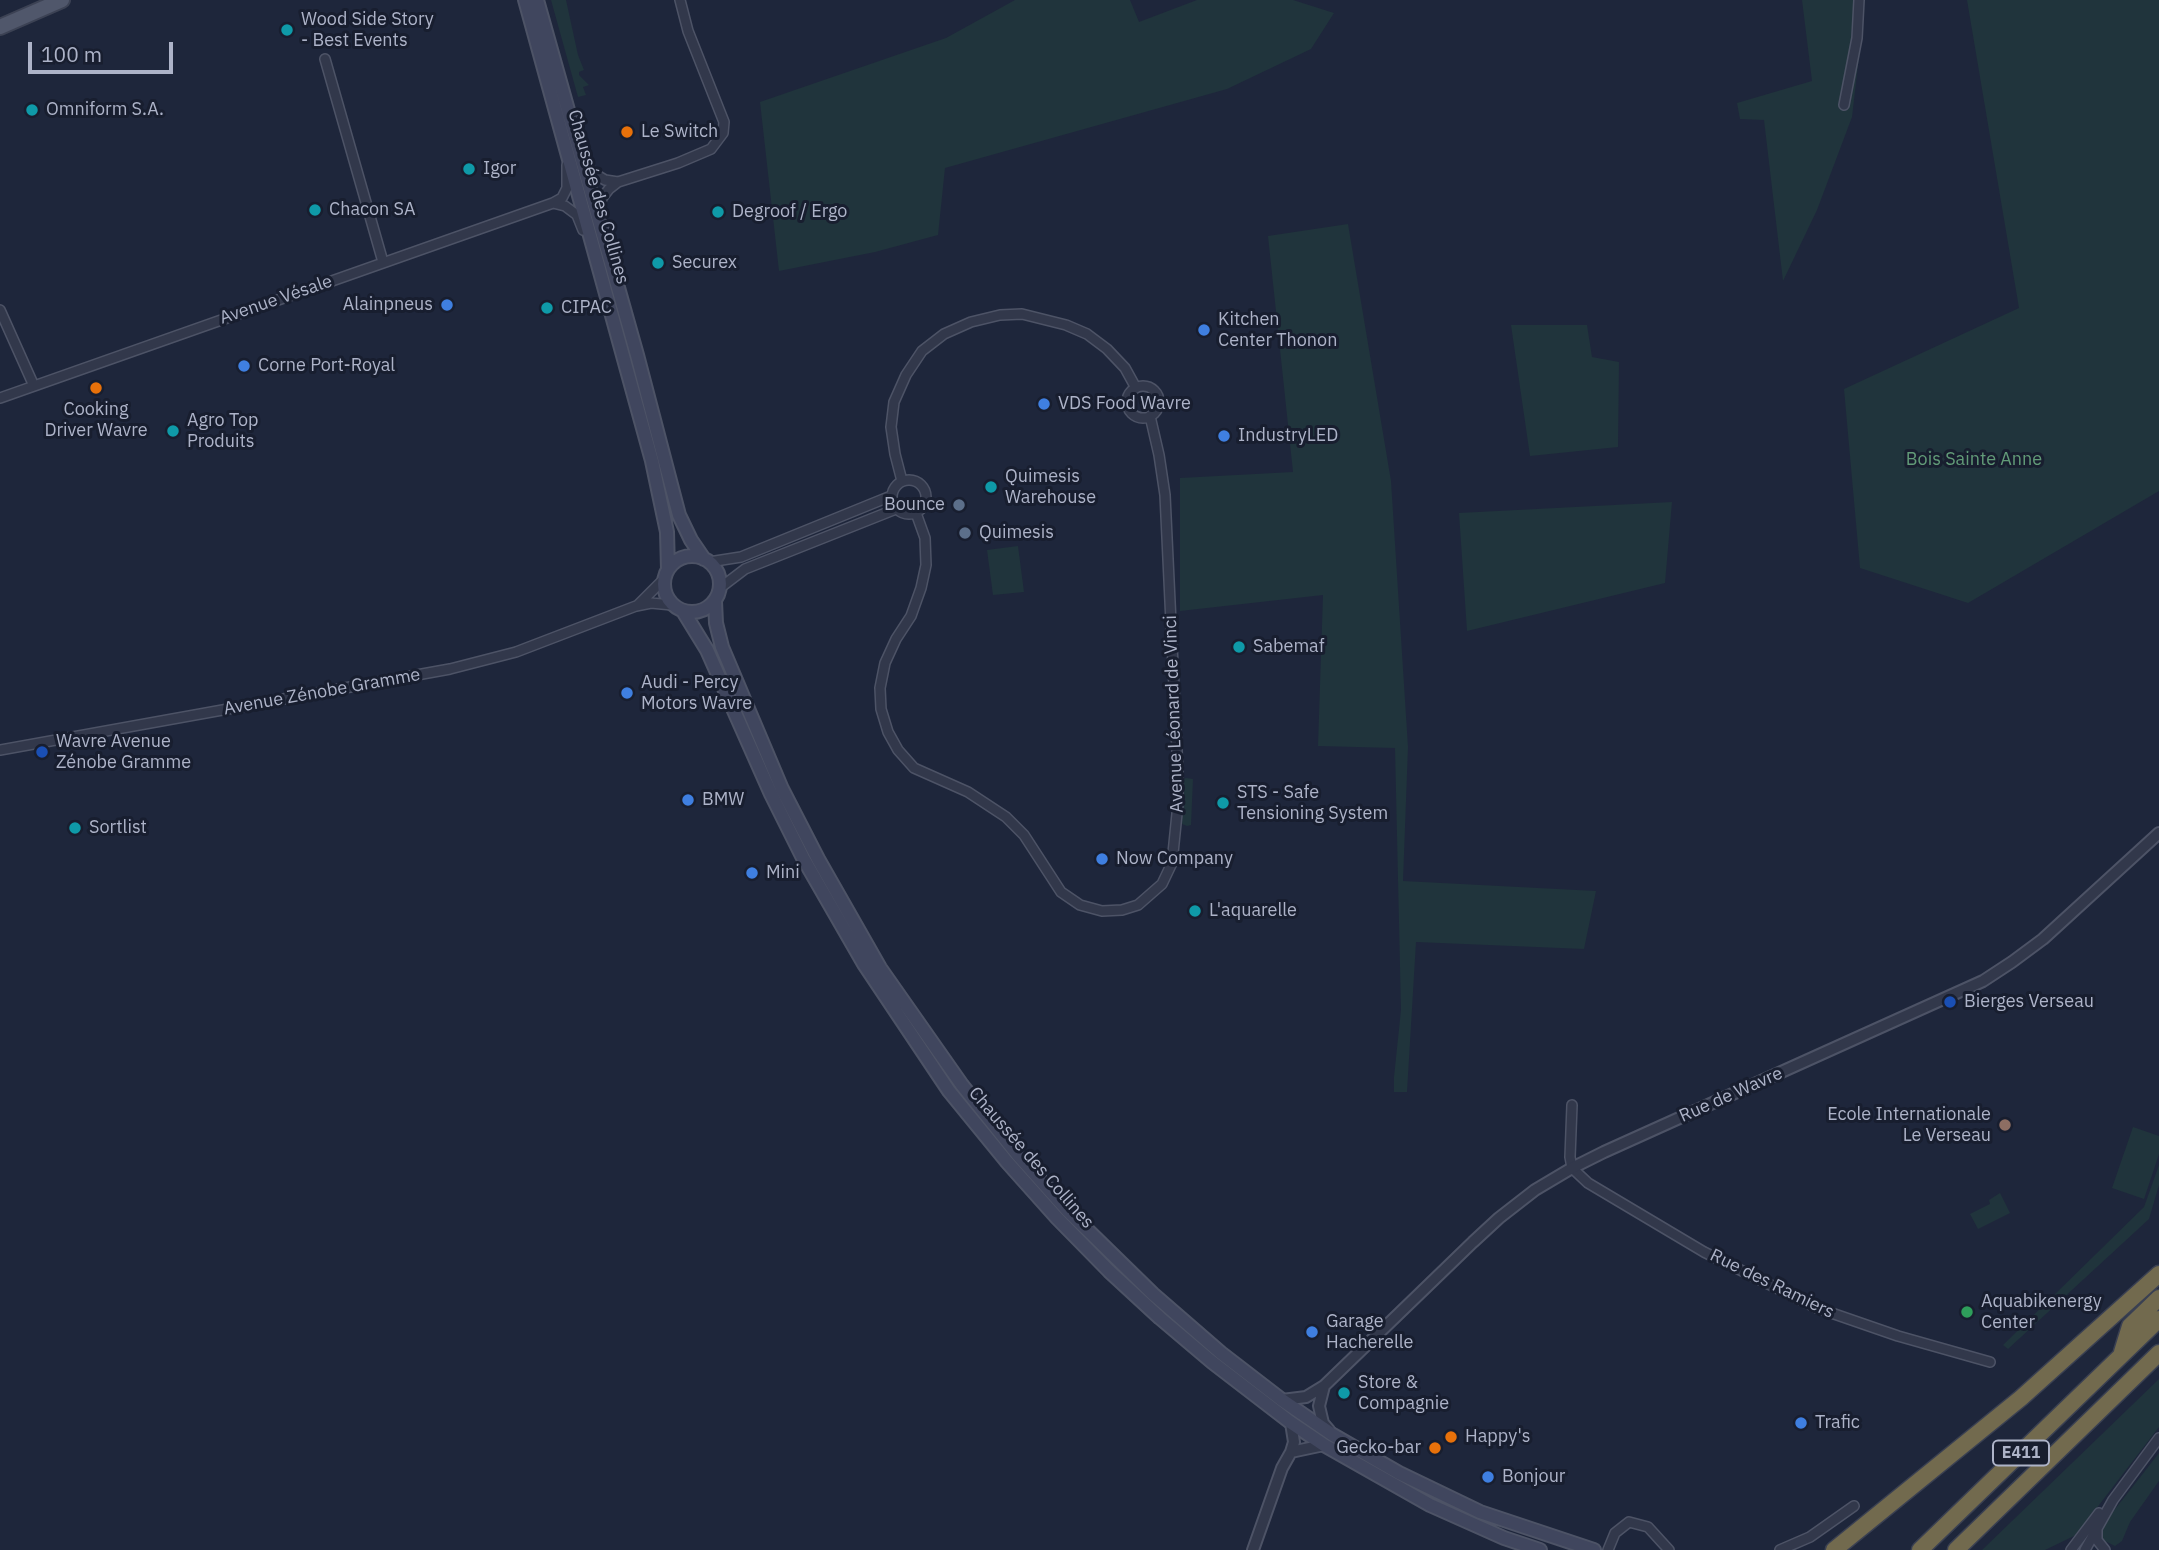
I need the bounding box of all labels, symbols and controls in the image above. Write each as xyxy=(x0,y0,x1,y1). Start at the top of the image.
place label: Wood Side Story - Best Events xyxy=(301,9,434,52)
marker: Wood Side Story - Best Events xyxy=(279,22,295,38)
scale bar xyxy=(32,28,177,72)
text: 100 m xyxy=(41,40,102,68)
place label: Omniform S.A. xyxy=(46,99,164,121)
marker: Omniform S.A. xyxy=(24,102,40,118)
street label: Chaussée des Collines xyxy=(563,107,633,287)
place label: Le Switch xyxy=(641,121,718,143)
marker: Le Switch xyxy=(619,124,635,140)
place label: Igor xyxy=(483,158,516,180)
marker: Igor xyxy=(461,161,477,177)
place label: Chacon SA xyxy=(329,199,416,221)
place label: Degroof / Ergo xyxy=(732,201,847,223)
marker: Chacon SA xyxy=(307,202,323,218)
marker: Degroof / Ergo xyxy=(710,204,726,220)
place label: Securex xyxy=(672,252,737,274)
marker: Securex xyxy=(650,255,666,271)
street label: Avenue Vésale xyxy=(217,271,335,329)
place label: Alainpneus xyxy=(343,294,433,316)
marker: Alainpneus xyxy=(439,297,455,313)
place label: CIPAC xyxy=(561,297,612,319)
marker: CIPAC xyxy=(539,300,555,316)
place label: Kitchen Center Thonon xyxy=(1218,309,1337,352)
marker: Kitchen Center Thonon xyxy=(1196,322,1212,338)
place label: Corne Port-Royal xyxy=(258,355,395,377)
marker: Corne Port-Royal xyxy=(236,358,252,374)
marker: Cooking Driver Wavre xyxy=(88,380,104,396)
place label: VDS Food Wavre xyxy=(1058,393,1191,415)
marker: VDS Food Wavre xyxy=(1036,396,1052,412)
place label: Cooking Driver Wavre xyxy=(44,399,148,442)
place label: Agro Top Produits xyxy=(187,410,259,452)
marker: Agro Top Produits xyxy=(165,423,181,439)
place label: IndustryLED xyxy=(1238,425,1338,447)
marker: IndustryLED xyxy=(1216,428,1232,444)
park label: Bois Sainte Anne xyxy=(1906,449,2042,471)
place label: Quimesis Warehouse xyxy=(1005,466,1096,508)
marker: Quimesis Warehouse xyxy=(983,479,999,495)
place label: Bounce xyxy=(884,494,945,516)
marker: Bounce xyxy=(951,497,967,513)
place label: Quimesis xyxy=(979,522,1054,544)
marker: Quimesis xyxy=(957,525,973,541)
street label: Avenue Léonard de Vinci xyxy=(1160,615,1188,813)
place label: Sabemaf xyxy=(1253,636,1325,658)
marker: Sabemaf xyxy=(1231,639,1247,655)
street label: Avenue Zénobe Gramme xyxy=(222,664,422,720)
place label: Audi - Percy Motors Wavre xyxy=(641,672,752,714)
marker: Audi - Percy Motors Wavre xyxy=(619,685,635,701)
place label: Wavre Avenue Zénobe Gramme xyxy=(56,731,191,774)
marker: Wavre Avenue Zénobe Gramme xyxy=(34,744,50,760)
place label: STS - Safe Tensioning System xyxy=(1237,782,1388,824)
place label: BMW xyxy=(702,789,744,811)
marker: BMW xyxy=(680,792,696,808)
marker: STS - Safe Tensioning System xyxy=(1215,795,1231,811)
place label: Sortlist xyxy=(89,817,147,839)
marker: Sortlist xyxy=(67,820,83,836)
place label: Now Company xyxy=(1116,848,1233,870)
marker: Now Company xyxy=(1094,851,1110,867)
place label: Mini xyxy=(766,862,800,884)
marker: Mini xyxy=(744,865,760,881)
place label: L'aquarelle xyxy=(1209,900,1297,922)
marker: L'aquarelle xyxy=(1187,903,1203,919)
place label: Bierges Verseau xyxy=(1964,991,2094,1013)
marker: Bierges Verseau xyxy=(1942,994,1958,1010)
street label: Rue de Wavre xyxy=(1676,1063,1786,1127)
street label: Chaussée des Collines xyxy=(964,1083,1098,1233)
place label: Ecole Internationale Le Verseau xyxy=(1827,1104,1991,1146)
marker: Ecole Internationale Le Verseau xyxy=(1997,1117,2013,1133)
street label: Rue des Ramiers xyxy=(1706,1245,1838,1323)
place label: Aquabikenergy Center xyxy=(1981,1291,2102,1334)
marker: Aquabikenergy Center xyxy=(1959,1304,1975,1320)
place label: Garage Hacherelle xyxy=(1326,1311,1413,1354)
marker: Garage Hacherelle xyxy=(1304,1324,1320,1340)
place label: Store & Compagnie xyxy=(1358,1372,1449,1414)
marker: Store & Compagnie xyxy=(1336,1385,1352,1401)
place label: Trafic xyxy=(1815,1412,1860,1434)
marker: Trafic xyxy=(1793,1415,1809,1431)
place label: Happy's xyxy=(1465,1426,1531,1448)
marker: Happy's xyxy=(1443,1429,1459,1445)
place label: Gecko-bar xyxy=(1336,1437,1421,1459)
marker: Gecko-bar xyxy=(1427,1440,1443,1456)
road number: E411 xyxy=(1993,1441,2049,1466)
place label: Bonjour xyxy=(1502,1466,1565,1488)
marker: Bonjour xyxy=(1480,1469,1496,1485)

